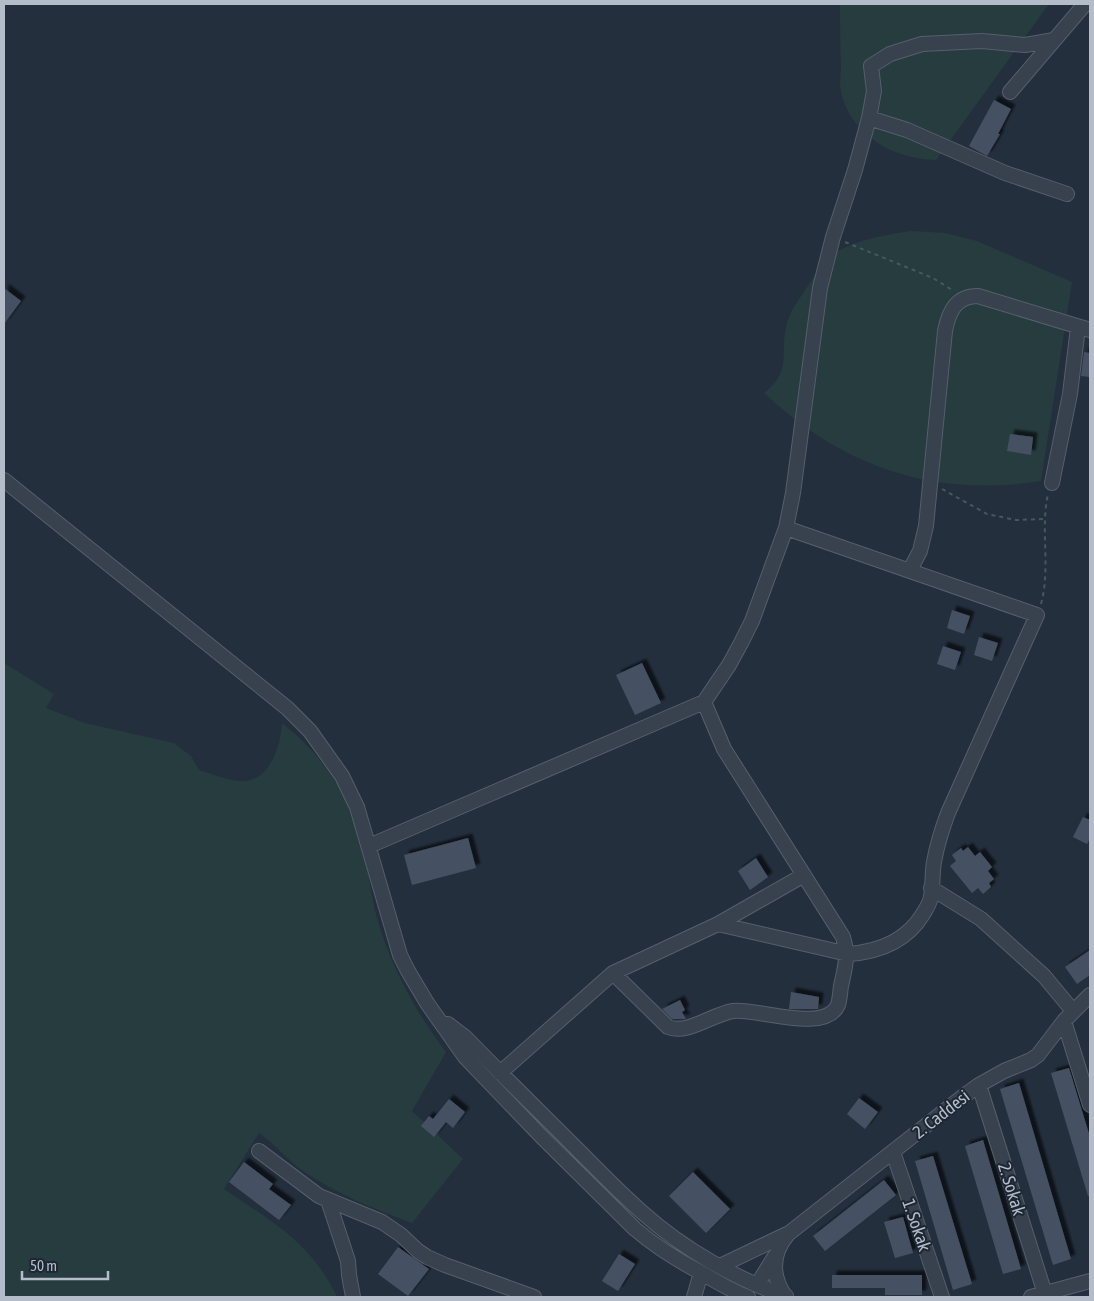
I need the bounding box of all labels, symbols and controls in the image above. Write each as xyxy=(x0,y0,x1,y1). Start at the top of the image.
street label: 2. Caddesi xyxy=(908,1085,974,1143)
street label: 2. Sokak xyxy=(994,1160,1030,1218)
street label: 1. Sokak xyxy=(898,1196,936,1254)
scale bar xyxy=(22,1248,109,1280)
text: 50 m xyxy=(30,1257,57,1274)

